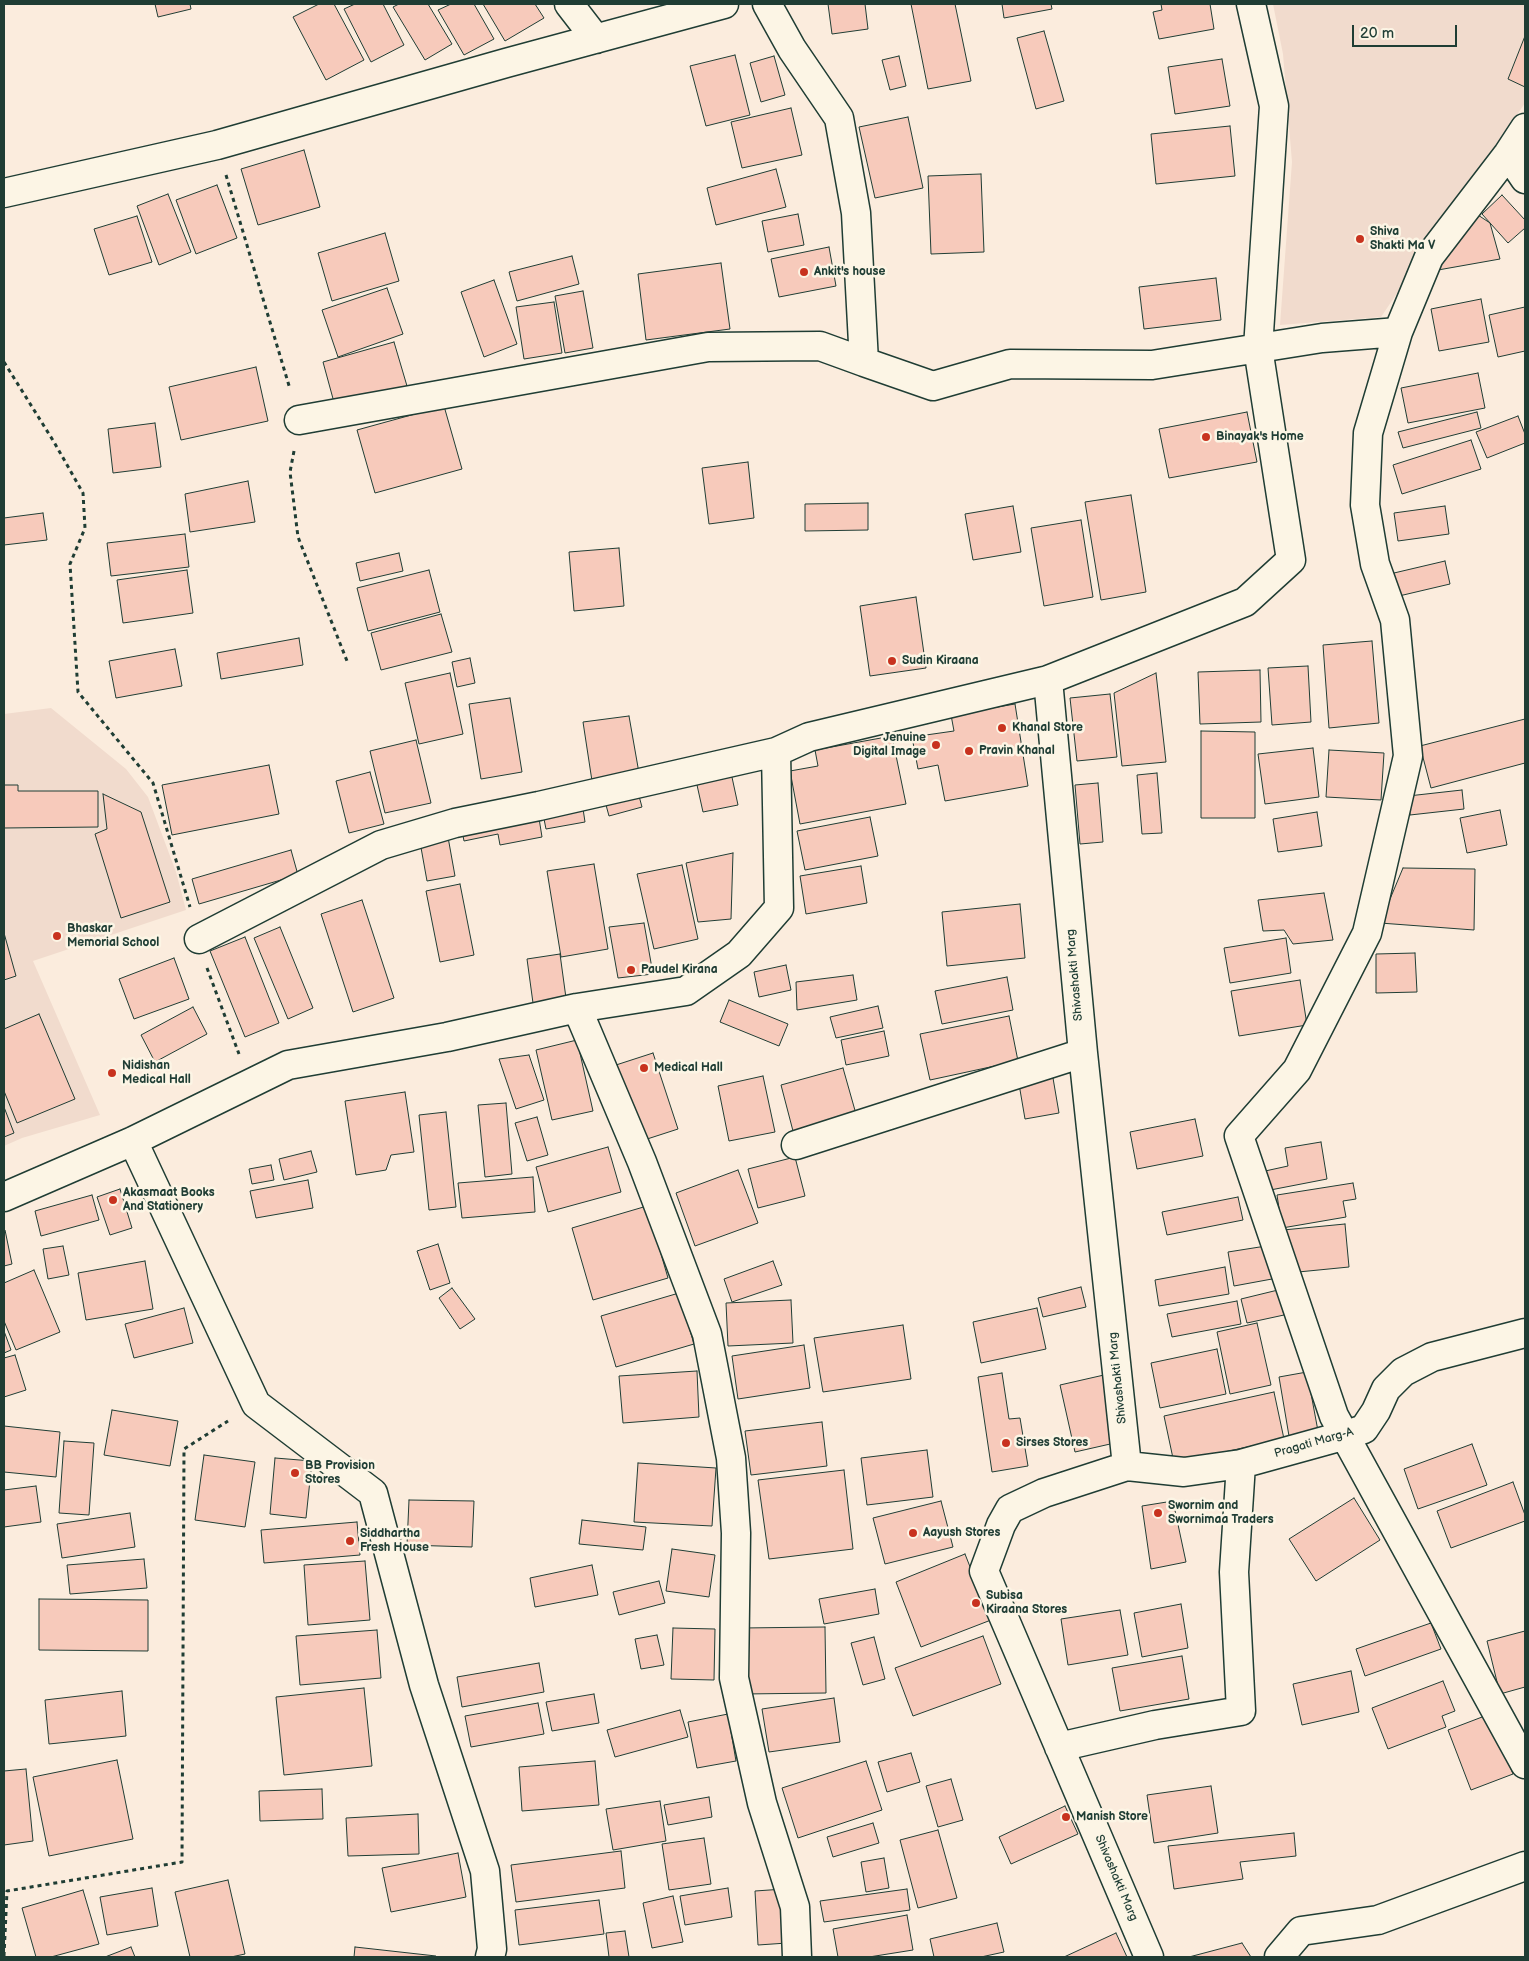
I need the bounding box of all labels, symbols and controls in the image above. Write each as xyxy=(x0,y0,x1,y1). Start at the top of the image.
scale bar xyxy=(1354,15,1459,47)
text: 20 m xyxy=(1360,24,1394,43)
place label: Shiva Shakti Ma V xyxy=(1370,225,1435,253)
marker: Shiva Shakti Ma V xyxy=(1354,233,1366,245)
place label: Ankit's house xyxy=(814,265,885,279)
marker: Ankit's house xyxy=(798,266,810,278)
place label: Binayak's Home xyxy=(1216,430,1304,444)
marker: Binayak's Home xyxy=(1200,431,1212,443)
place label: Sudin Kiraana xyxy=(902,654,979,668)
marker: Sudin Kiraana xyxy=(886,655,898,667)
place label: Khanal Store xyxy=(1012,721,1083,735)
marker: Khanal Store xyxy=(996,722,1008,734)
place label: Jenuine Digital Image xyxy=(853,731,926,759)
marker: Jenuine Digital Image xyxy=(930,739,942,751)
place label: Pravin Khanal xyxy=(979,744,1055,758)
marker: Pravin Khanal xyxy=(963,745,975,757)
place label: Bhaskar Memorial School xyxy=(67,922,159,950)
street label: Shivashakti Marg xyxy=(1064,928,1086,1022)
marker: Bhaskar Memorial School xyxy=(51,930,63,942)
place label: Paudel Kirana xyxy=(641,963,718,977)
marker: Paudel Kirana xyxy=(625,964,637,976)
place label: Nidishan Medical Hall xyxy=(122,1059,191,1087)
place label: Medical Hall xyxy=(654,1061,723,1075)
marker: Medical Hall xyxy=(638,1062,650,1074)
marker: Nidishan Medical Hall xyxy=(106,1067,118,1079)
place label: Akasmaat Books And Stationery xyxy=(123,1186,215,1214)
marker: Akasmaat Books And Stationery xyxy=(107,1194,119,1206)
street label: Shivashakti Marg xyxy=(1106,1331,1130,1425)
street label: Pragati Marg-A xyxy=(1273,1425,1355,1461)
place label: Sirses Stores xyxy=(1016,1436,1088,1450)
marker: Sirses Stores xyxy=(1000,1437,1012,1449)
place label: BB Provision Stores xyxy=(305,1459,375,1487)
marker: BB Provision Stores xyxy=(289,1467,301,1479)
place label: Swornim and Swornimaa Traders xyxy=(1168,1499,1274,1527)
marker: Swornim and Swornimaa Traders xyxy=(1152,1507,1164,1519)
place label: Aayush Stores xyxy=(923,1526,1000,1540)
place label: Siddhartha Fresh House xyxy=(360,1527,429,1555)
marker: Aayush Stores xyxy=(907,1527,919,1539)
marker: Siddhartha Fresh House xyxy=(344,1535,356,1547)
place label: Subisa Kiraana Stores xyxy=(986,1589,1067,1617)
marker: Subisa Kiraana Stores xyxy=(970,1597,982,1609)
place label: Manish Store xyxy=(1076,1810,1148,1824)
marker: Manish Store xyxy=(1060,1811,1072,1823)
street label: Shivashakti Marg xyxy=(1091,1833,1141,1923)

